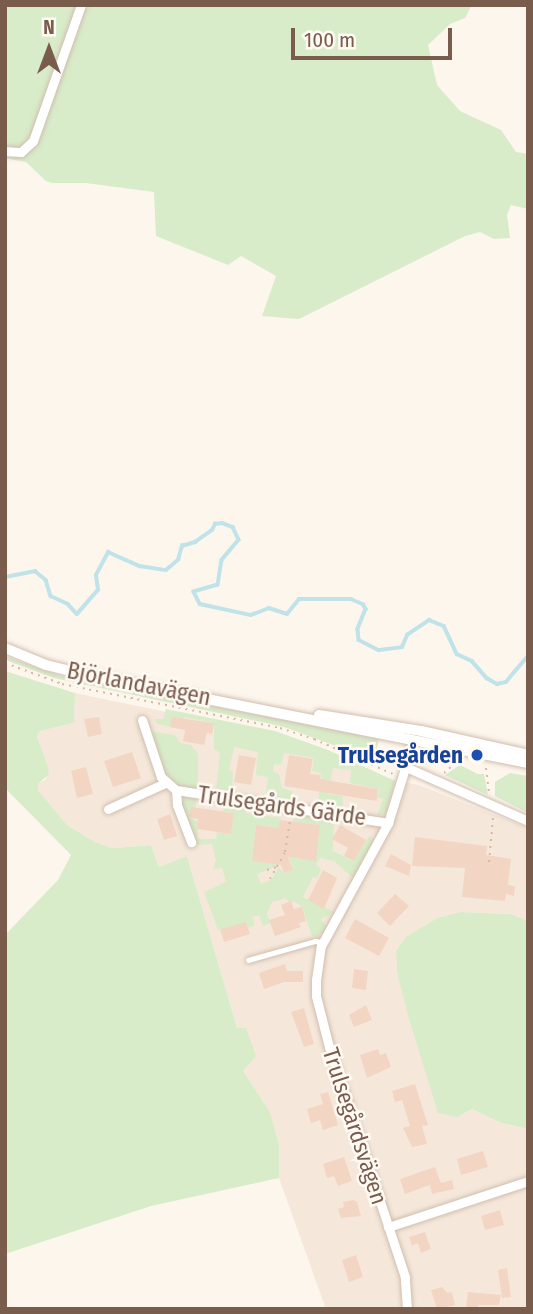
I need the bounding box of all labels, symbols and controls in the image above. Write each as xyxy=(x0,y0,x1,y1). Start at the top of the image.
north arrow xyxy=(14,14,84,84)
scale bar xyxy=(295,14,456,58)
text: N xyxy=(43,16,55,39)
text: 100 m xyxy=(304,27,355,53)
street label: Björlandavägen xyxy=(65,657,213,711)
place label: Trulsegården xyxy=(338,741,463,769)
marker: Trulsegården xyxy=(469,747,485,763)
street label: Trulsegårds Gärde xyxy=(196,781,368,831)
street label: Trulsegårdsvägen xyxy=(317,1044,393,1208)

